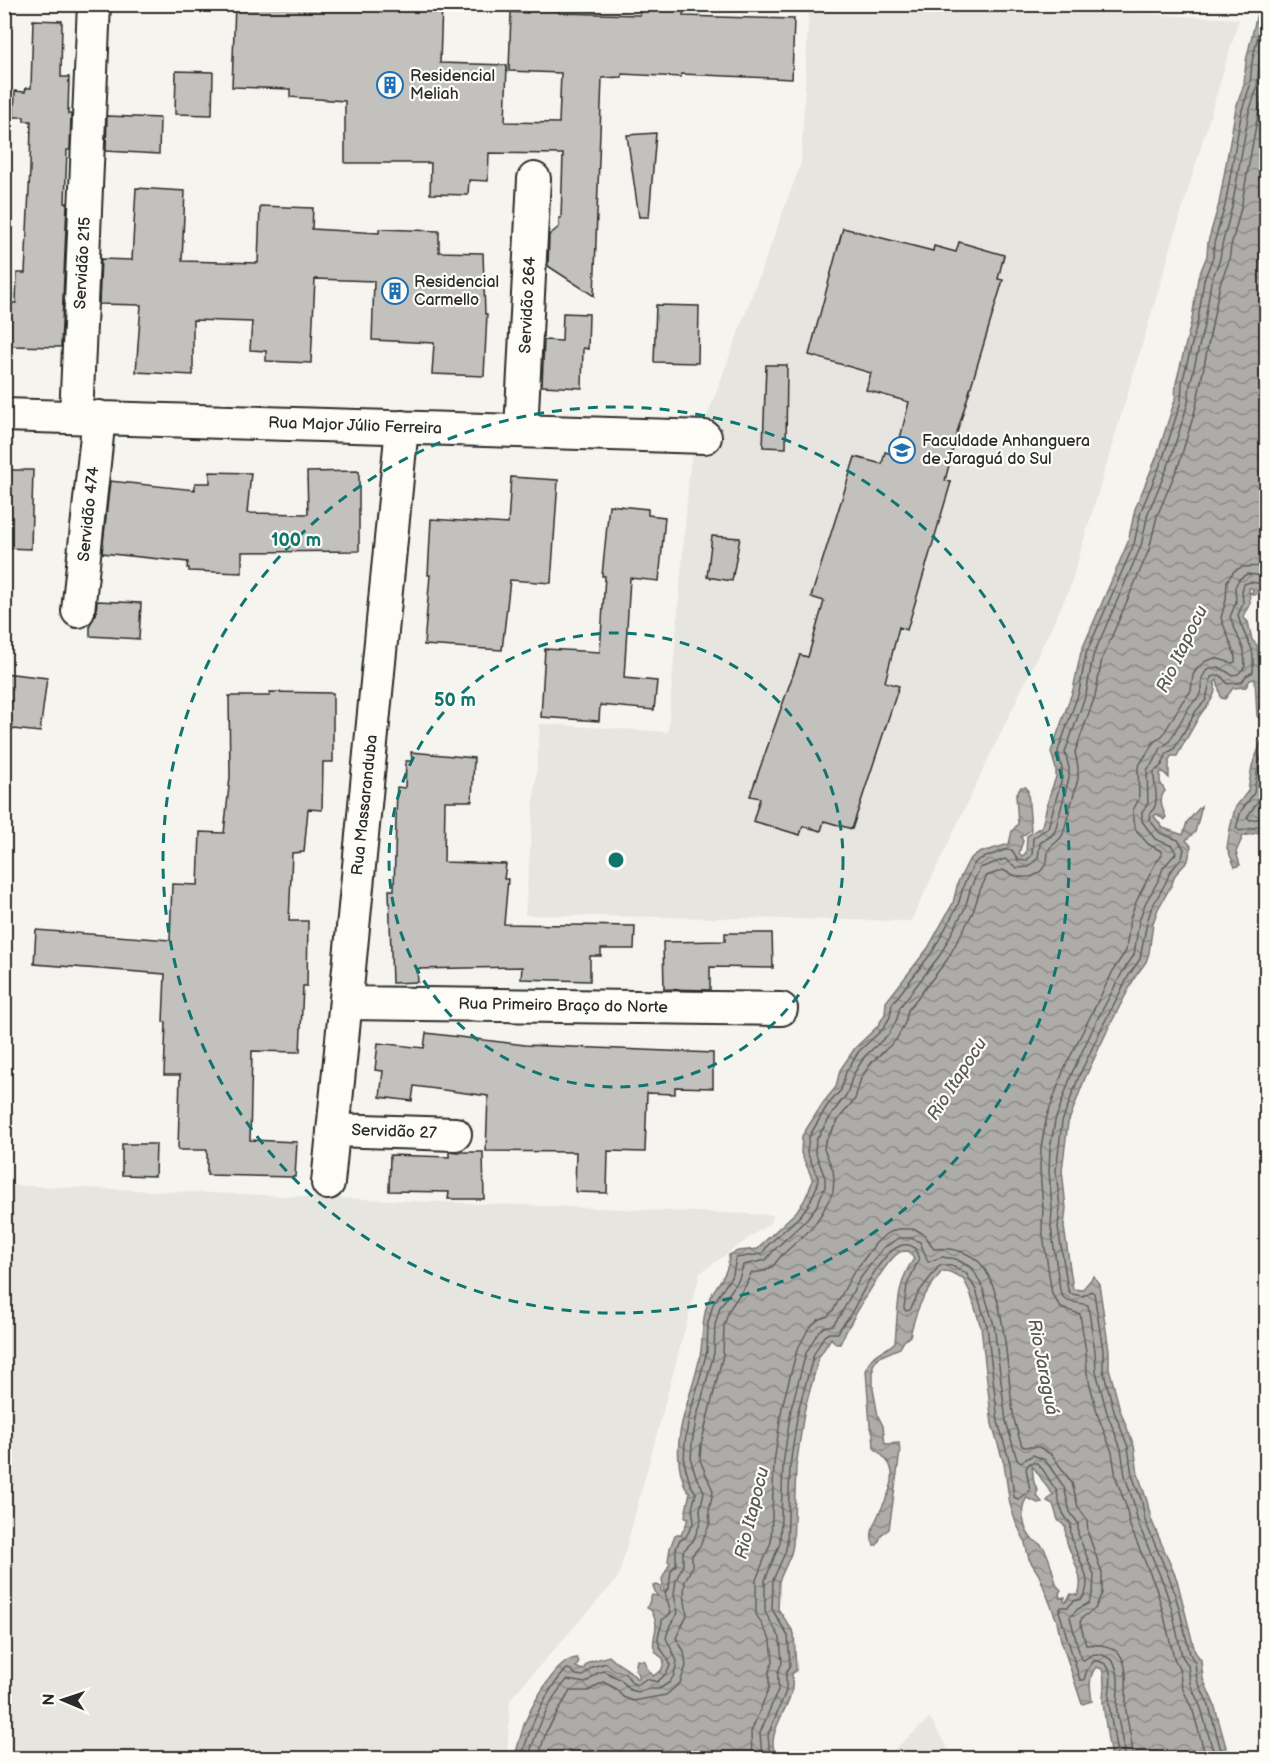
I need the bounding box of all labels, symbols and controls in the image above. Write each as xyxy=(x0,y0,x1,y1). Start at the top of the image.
place label: Residencial Meliah xyxy=(410,67,495,104)
building icon: Residencial Meliah xyxy=(375,70,405,100)
street label: Servidão 215 xyxy=(71,216,95,310)
street label: Servidão 264 xyxy=(516,256,540,354)
place label: Residencial Carmello xyxy=(414,273,499,310)
building icon: Residencial Carmello xyxy=(380,276,410,306)
street label: Rua Major Júlio Ferreira xyxy=(268,413,442,439)
place label: Faculdade Anhanguera de Jaraguá do Sul xyxy=(922,432,1090,469)
school or university icon: Faculdade Anhanguera de Jaraguá do Sul xyxy=(887,435,917,465)
street label: Servidão 474 xyxy=(75,465,103,562)
text: 100 m xyxy=(271,530,321,551)
water label: Rio Itapocu xyxy=(1152,602,1212,696)
text: 50 m xyxy=(434,690,476,711)
street label: Rua Massaranduba xyxy=(348,734,382,876)
centre of rings xyxy=(606,850,626,870)
street label: Rua Primeiro Braço do Norte xyxy=(458,995,668,1017)
water label: Rio Itapocu xyxy=(923,1034,991,1124)
street label: Servidão 27 xyxy=(351,1121,437,1143)
water label: Rio Jaraguá xyxy=(1023,1317,1063,1417)
water label: Rio Itapocu xyxy=(730,1465,774,1561)
north arrow xyxy=(33,1670,93,1730)
text: N xyxy=(40,1693,59,1706)

